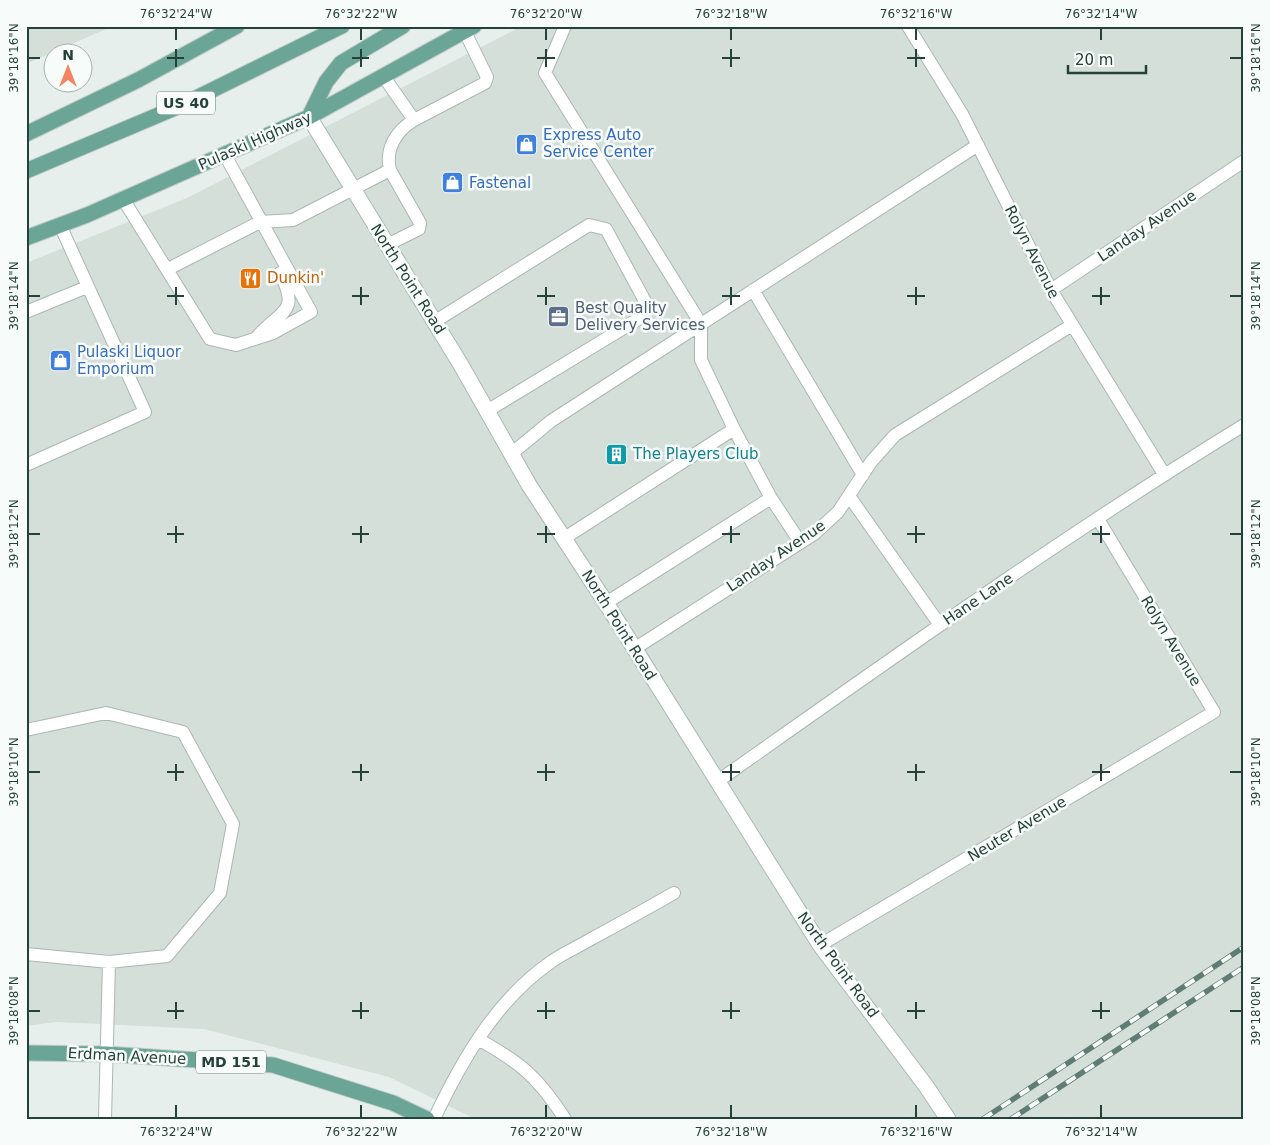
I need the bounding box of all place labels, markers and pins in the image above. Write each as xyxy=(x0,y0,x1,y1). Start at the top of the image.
place label: Express Auto Service Center xyxy=(543,126,655,161)
shop icon: Express Auto Service Center xyxy=(515,132,539,156)
shop icon: Fastenal xyxy=(441,171,465,195)
place label: Fastenal xyxy=(469,174,531,192)
restaurant icon: Dunkin' xyxy=(239,266,263,290)
place label: Dunkin' xyxy=(267,269,324,287)
place label: Best Quality Delivery Services xyxy=(575,299,705,334)
office icon: Best Quality Delivery Services xyxy=(547,305,571,329)
place label: Pulaski Liquor Emporium xyxy=(77,343,182,378)
shop icon: Pulaski Liquor Emporium xyxy=(49,349,73,373)
building icon: The Players Club xyxy=(605,442,629,466)
place label: The Players Club xyxy=(632,445,759,463)

